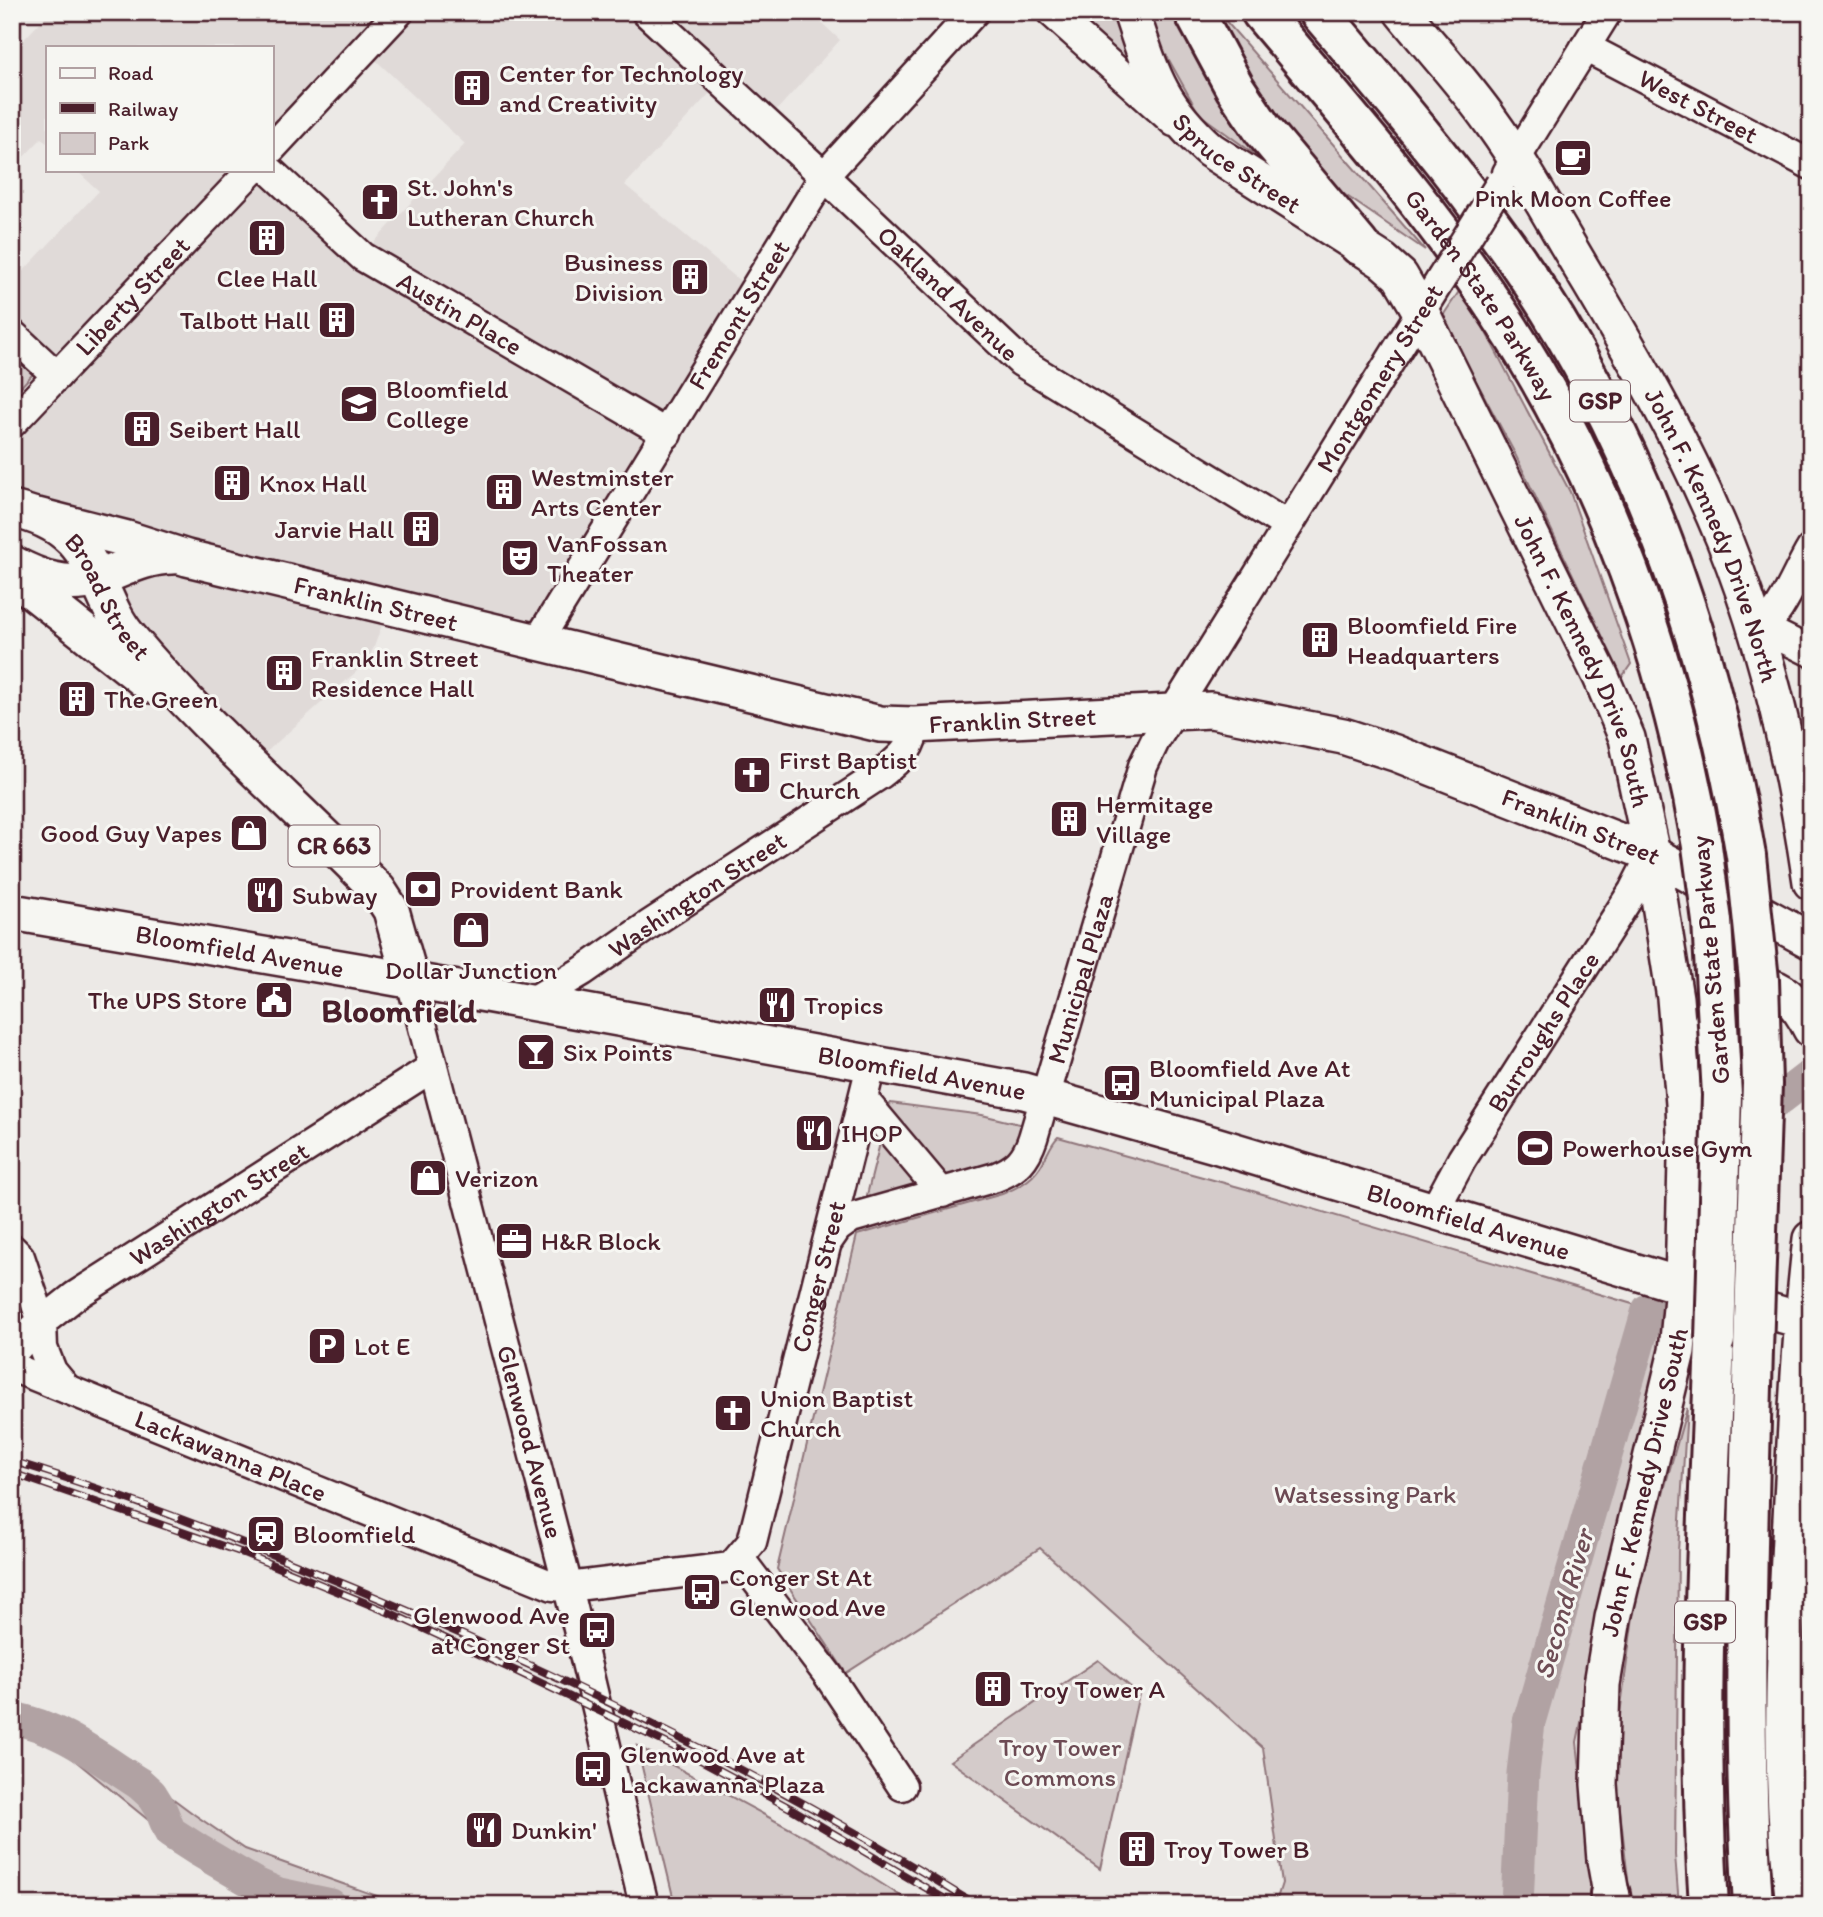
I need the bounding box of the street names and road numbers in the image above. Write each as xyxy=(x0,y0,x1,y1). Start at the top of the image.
street label: West Street xyxy=(1633,62,1764,151)
street label: Spruce Street xyxy=(1165,106,1307,220)
street label: Garden State Parkway xyxy=(1398,182,1564,406)
street label: Oakland Avenue xyxy=(871,219,1026,368)
street label: Liberty Street xyxy=(68,230,197,362)
street label: Fremont Street xyxy=(681,234,797,395)
street label: Austin Place xyxy=(391,264,528,362)
street label: Montgomery Street xyxy=(1309,278,1450,478)
road number: GSP xyxy=(1570,380,1630,422)
street label: John F. Kennedy Drive North xyxy=(1638,382,1786,686)
street label: John F. Kennedy Drive South xyxy=(1507,509,1657,810)
street label: Broad Street xyxy=(58,526,158,667)
street label: Franklin Street xyxy=(291,568,461,638)
street label: Franklin Street xyxy=(928,700,1097,740)
street label: Franklin Street xyxy=(1497,781,1667,872)
street label: Washington Street xyxy=(602,824,792,965)
road number: CR 663 xyxy=(288,826,380,866)
street label: Garden State Parkway xyxy=(1683,834,1737,1086)
street label: Municipal Plaza xyxy=(1040,889,1121,1067)
street label: Bloomfield Avenue xyxy=(133,917,346,984)
street label: Burroughs Place xyxy=(1480,946,1606,1118)
street label: Bloomfield Avenue xyxy=(815,1038,1029,1107)
street label: Washington Street xyxy=(123,1135,315,1273)
street label: Bloomfield Avenue xyxy=(1363,1176,1574,1267)
street label: Conger Street xyxy=(784,1197,853,1356)
street label: John F. Kennedy Drive South xyxy=(1593,1324,1695,1640)
street label: Glenwood Avenue xyxy=(490,1342,571,1542)
street label: Lackawanna Place xyxy=(130,1402,331,1509)
road number: GSP xyxy=(1675,1602,1735,1642)

